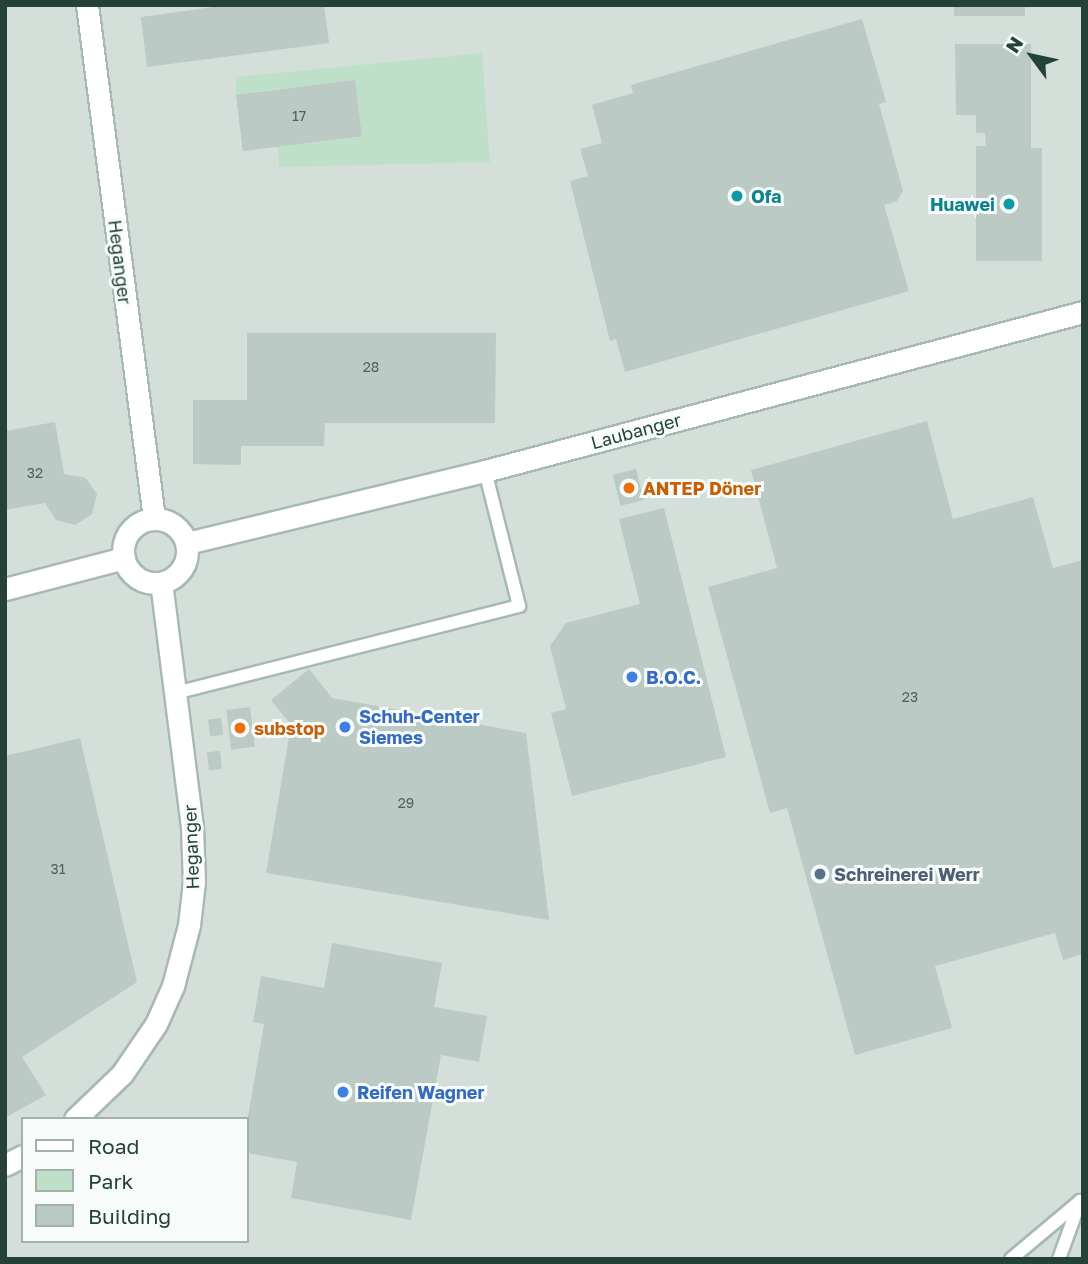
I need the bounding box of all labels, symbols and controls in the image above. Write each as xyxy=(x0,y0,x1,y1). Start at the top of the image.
north arrow xyxy=(997,21,1067,91)
text: N xyxy=(1000,32,1028,57)
house number: 17 xyxy=(292,108,306,124)
place label: Ofa xyxy=(751,185,782,207)
marker: Ofa xyxy=(729,188,745,204)
place label: Huawei xyxy=(930,193,995,215)
marker: Huawei xyxy=(1001,196,1017,212)
street label: Heganger xyxy=(104,219,136,305)
house number: 28 xyxy=(363,359,379,375)
street label: Laubanger xyxy=(589,409,683,453)
house number: 32 xyxy=(27,465,43,481)
place label: ANTEP Döner xyxy=(643,477,761,499)
marker: ANTEP Döner xyxy=(621,480,637,496)
place label: B.O.C. xyxy=(646,666,701,688)
marker: B.O.C. xyxy=(624,669,640,685)
house number: 23 xyxy=(902,689,918,705)
place label: Schuh-Center Siemes xyxy=(359,706,480,748)
place label: substop xyxy=(254,717,325,739)
marker: Schuh-Center Siemes xyxy=(337,719,353,735)
marker: substop xyxy=(232,720,248,736)
house number: 29 xyxy=(398,795,414,811)
street label: Heganger xyxy=(179,804,203,890)
house number: 31 xyxy=(51,861,65,877)
place label: Schreinerei Werr xyxy=(834,863,980,885)
marker: Schreinerei Werr xyxy=(812,866,828,882)
place label: Reifen Wagner xyxy=(357,1081,484,1103)
marker: Reifen Wagner xyxy=(335,1084,351,1100)
legend xyxy=(21,1117,248,1243)
text: Road xyxy=(88,1133,139,1159)
text: Park xyxy=(88,1168,133,1194)
text: Building xyxy=(88,1203,171,1229)

